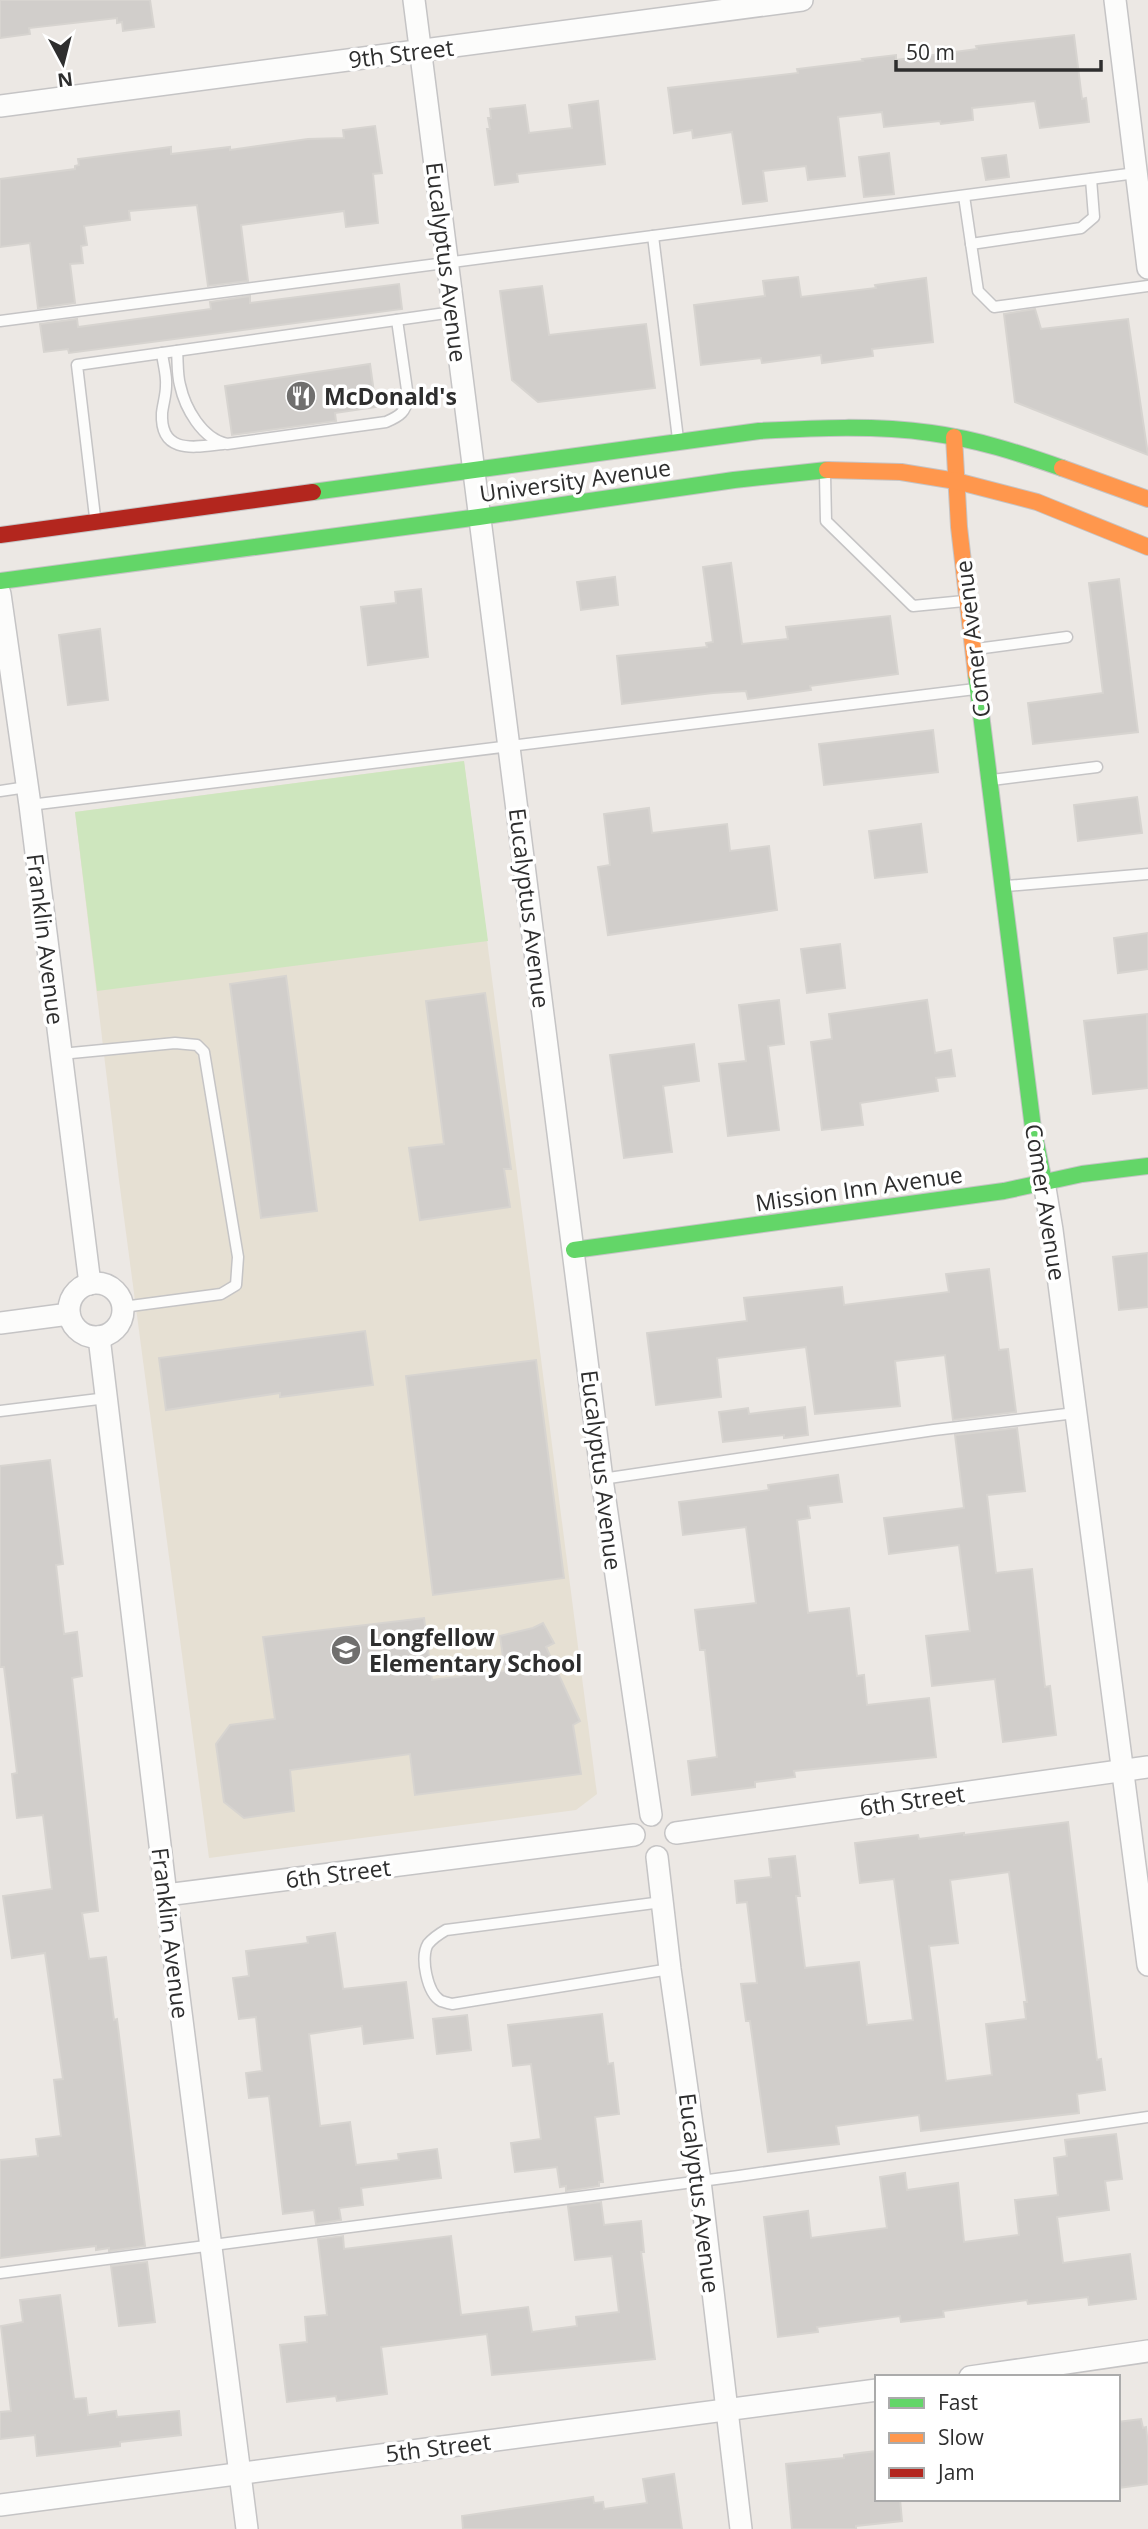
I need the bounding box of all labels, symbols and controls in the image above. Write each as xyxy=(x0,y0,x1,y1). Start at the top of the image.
north arrow xyxy=(28,28,98,98)
scale bar xyxy=(896,28,1101,72)
street label: 9th Street xyxy=(347,31,455,75)
text: 50 m xyxy=(906,38,955,66)
text: N xyxy=(56,66,74,94)
street label: Eucalyptus Avenue xyxy=(419,160,475,364)
restaurant icon: McDonald's xyxy=(284,379,318,413)
place label: McDonald's xyxy=(324,380,457,412)
street label: University Avenue xyxy=(477,451,673,509)
street label: Comer Avenue xyxy=(946,559,998,719)
street label: Eucalyptus Avenue xyxy=(502,806,558,1010)
street label: Franklin Avenue xyxy=(20,852,72,1026)
street label: Comer Avenue xyxy=(1018,1121,1074,1283)
street label: Mission Inn Avenue xyxy=(753,1158,965,1218)
street label: Eucalyptus Avenue xyxy=(574,1368,630,1572)
place label: Longfellow Elementary School xyxy=(369,1621,582,1679)
school or university icon: Longfellow Elementary School xyxy=(329,1633,363,1667)
street label: 6th Street xyxy=(857,1777,967,1823)
street label: Franklin Avenue xyxy=(145,1846,197,2020)
street label: 6th Street xyxy=(284,1851,392,1895)
street label: Eucalyptus Avenue xyxy=(672,2091,728,2295)
legend xyxy=(875,2375,1120,2501)
text: Fast xyxy=(938,2388,978,2416)
text: Slow xyxy=(938,2423,984,2451)
street label: 5th Street xyxy=(384,2425,492,2469)
text: Jam xyxy=(936,2458,975,2486)

